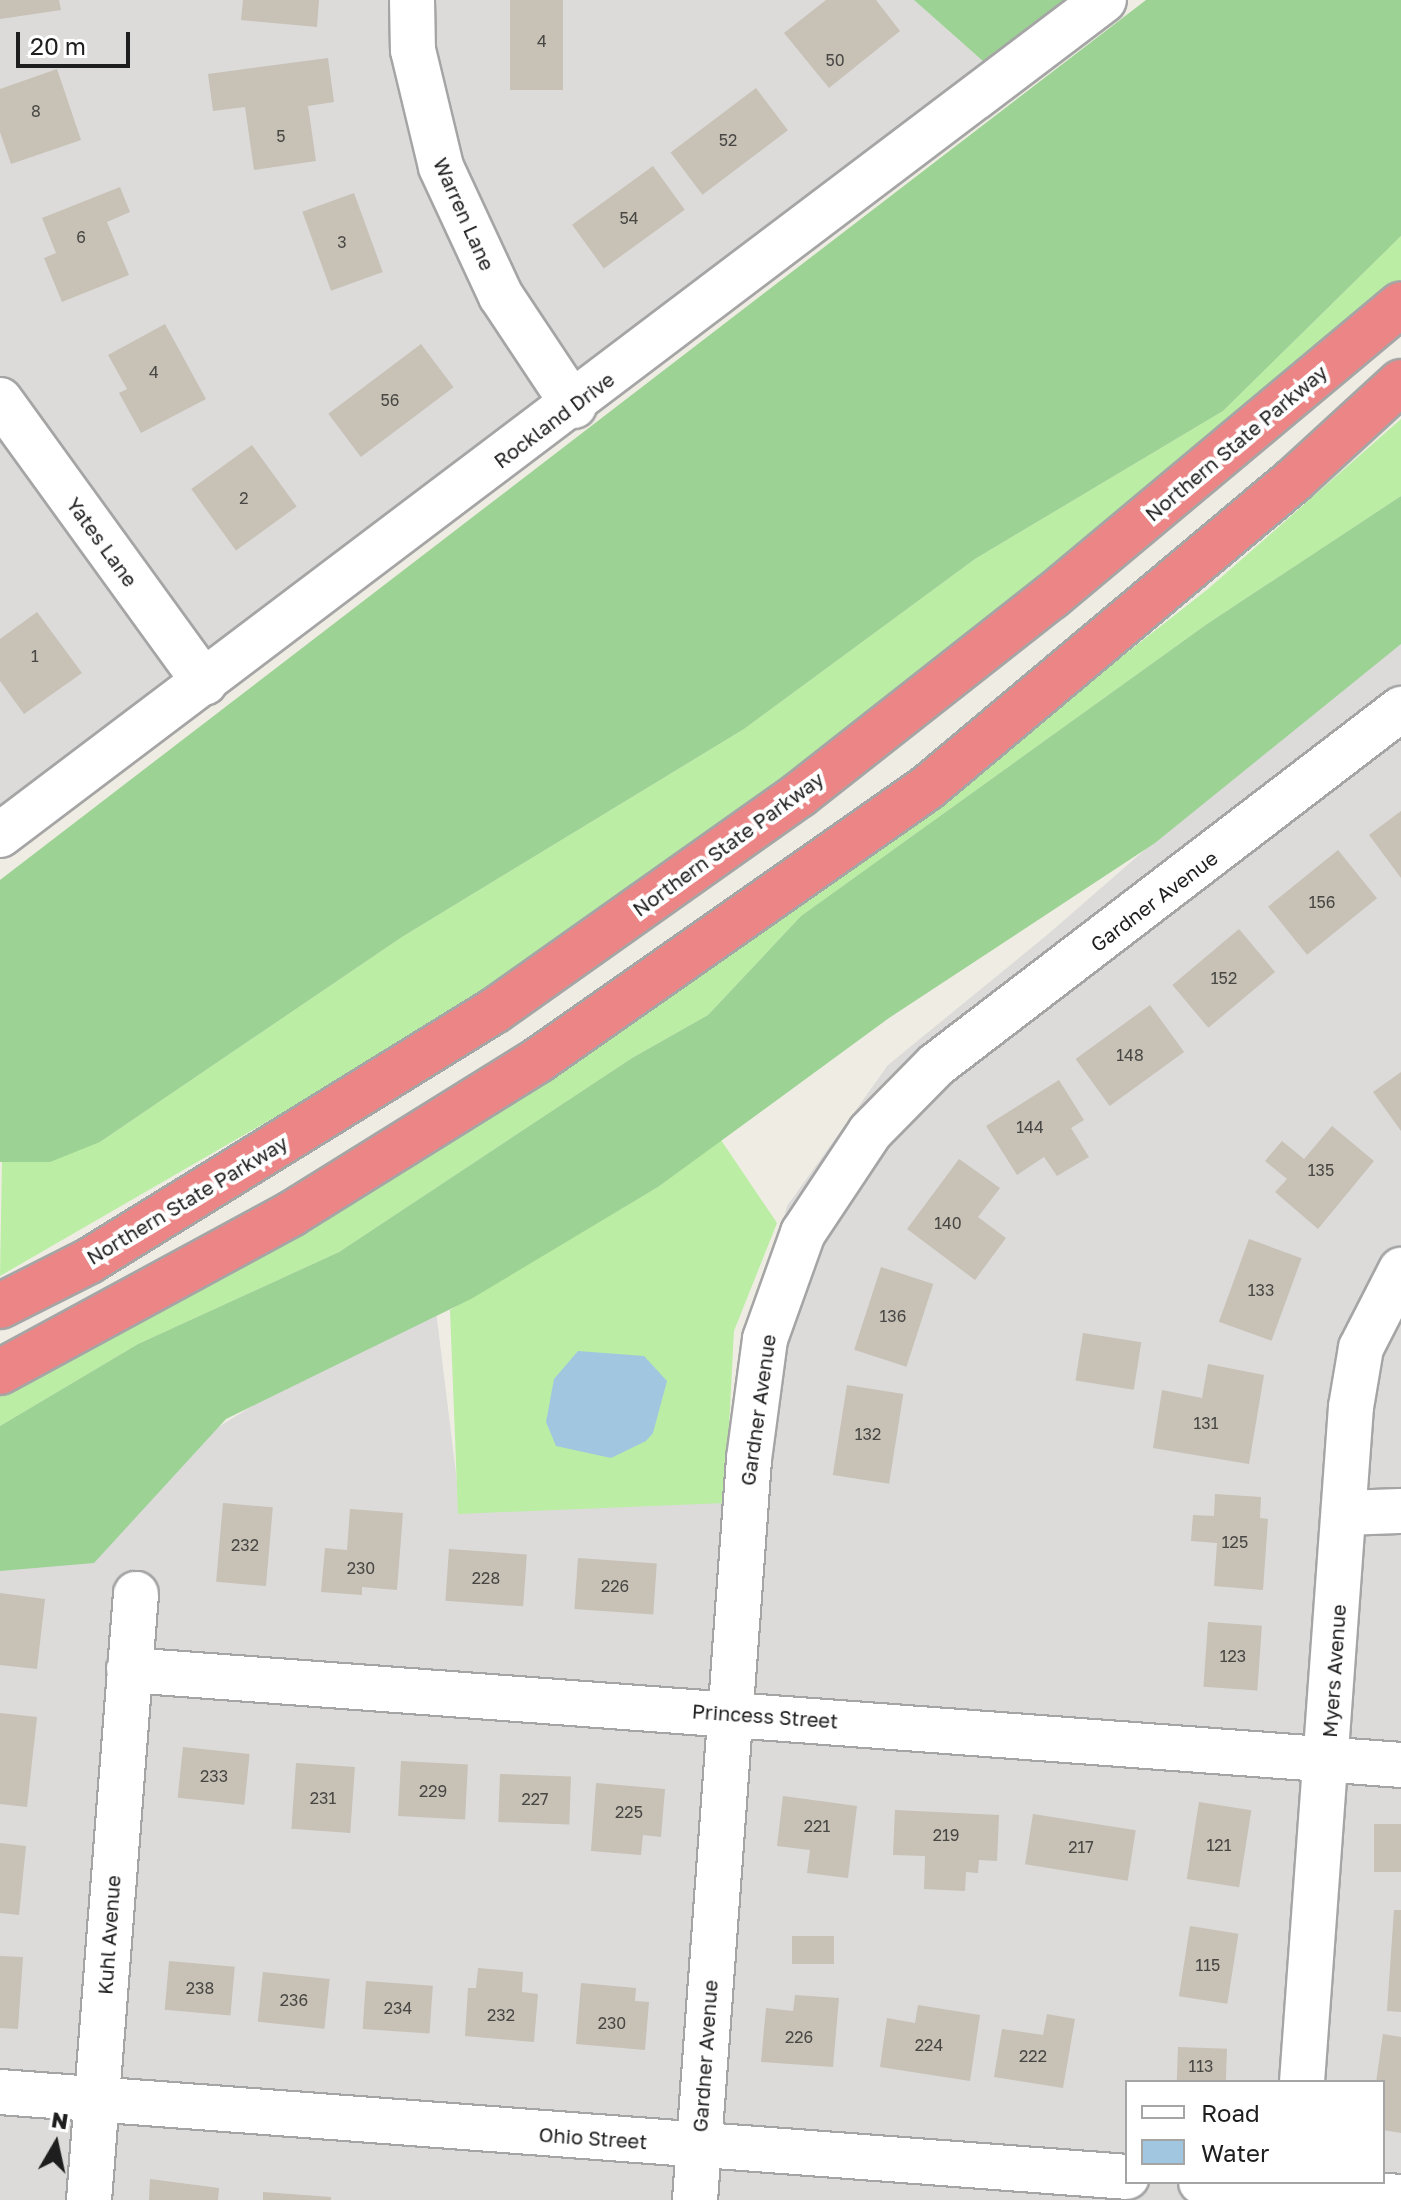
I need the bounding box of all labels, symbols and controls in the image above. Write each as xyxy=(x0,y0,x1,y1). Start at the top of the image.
scale bar xyxy=(20,16,134,66)
text: 20 m xyxy=(30,31,86,60)
house number: 4 xyxy=(537,31,547,51)
house number: 50 xyxy=(825,50,845,70)
house number: 8 xyxy=(31,101,41,121)
house number: 5 xyxy=(276,126,286,146)
house number: 52 xyxy=(719,130,737,150)
street label: Warren Lane xyxy=(428,154,500,274)
house number: 54 xyxy=(619,208,639,228)
house number: 6 xyxy=(76,227,86,247)
house number: 3 xyxy=(337,232,347,252)
street label: Northern State Parkway xyxy=(1140,360,1332,526)
house number: 4 xyxy=(149,362,159,382)
street label: Rockland Drive xyxy=(489,367,619,473)
house number: 56 xyxy=(381,390,399,410)
house number: 2 xyxy=(239,488,249,508)
street label: Yates Lane xyxy=(62,493,142,591)
house number: 1 xyxy=(31,646,39,666)
street label: Northern State Parkway xyxy=(628,767,828,921)
street label: Gardner Avenue xyxy=(1086,845,1222,957)
house number: 156 xyxy=(1309,892,1335,912)
house number: 152 xyxy=(1211,968,1237,988)
house number: 148 xyxy=(1116,1045,1144,1065)
house number: 144 xyxy=(1016,1117,1044,1137)
street label: Northern State Parkway xyxy=(82,1131,292,1269)
house number: 135 xyxy=(1308,1160,1334,1180)
house number: 140 xyxy=(934,1213,962,1233)
house number: 133 xyxy=(1248,1280,1274,1300)
house number: 136 xyxy=(880,1306,906,1326)
street label: Gardner Avenue xyxy=(735,1333,781,1487)
house number: 131 xyxy=(1194,1413,1218,1433)
house number: 132 xyxy=(855,1424,881,1444)
house number: 125 xyxy=(1222,1532,1248,1552)
house number: 232 xyxy=(231,1535,259,1555)
house number: 230 xyxy=(347,1558,375,1578)
house number: 228 xyxy=(472,1568,500,1588)
house number: 226 xyxy=(601,1576,629,1596)
street label: Myers Avenue xyxy=(1317,1604,1351,1738)
house number: 123 xyxy=(1220,1646,1246,1666)
street label: Princess Street xyxy=(691,1699,839,1733)
house number: 233 xyxy=(200,1766,228,1786)
house number: 229 xyxy=(419,1781,447,1801)
house number: 231 xyxy=(310,1788,336,1808)
house number: 227 xyxy=(521,1789,549,1809)
house number: 225 xyxy=(615,1802,643,1822)
house number: 221 xyxy=(804,1816,830,1836)
house number: 219 xyxy=(933,1825,959,1845)
house number: 121 xyxy=(1207,1835,1231,1855)
house number: 217 xyxy=(1068,1837,1094,1857)
street label: Kuhl Avenue xyxy=(93,1874,125,1996)
house number: 115 xyxy=(1196,1955,1220,1975)
house number: 238 xyxy=(186,1978,214,1998)
street label: Gardner Avenue xyxy=(688,1979,722,2133)
house number: 236 xyxy=(280,1990,308,2010)
house number: 234 xyxy=(384,1998,412,2018)
house number: 232 xyxy=(487,2005,515,2025)
house number: 230 xyxy=(598,2013,626,2033)
house number: 226 xyxy=(785,2027,813,2047)
house number: 224 xyxy=(915,2035,943,2055)
house number: 222 xyxy=(1019,2046,1047,2066)
house number: 113 xyxy=(1189,2056,1213,2076)
legend xyxy=(1125,2080,1385,2184)
text: Road xyxy=(1201,2098,1260,2127)
north arrow xyxy=(16,2104,96,2184)
text: N xyxy=(49,2105,70,2134)
street label: Ohio Street xyxy=(538,2122,648,2154)
text: Water xyxy=(1201,2138,1269,2167)

